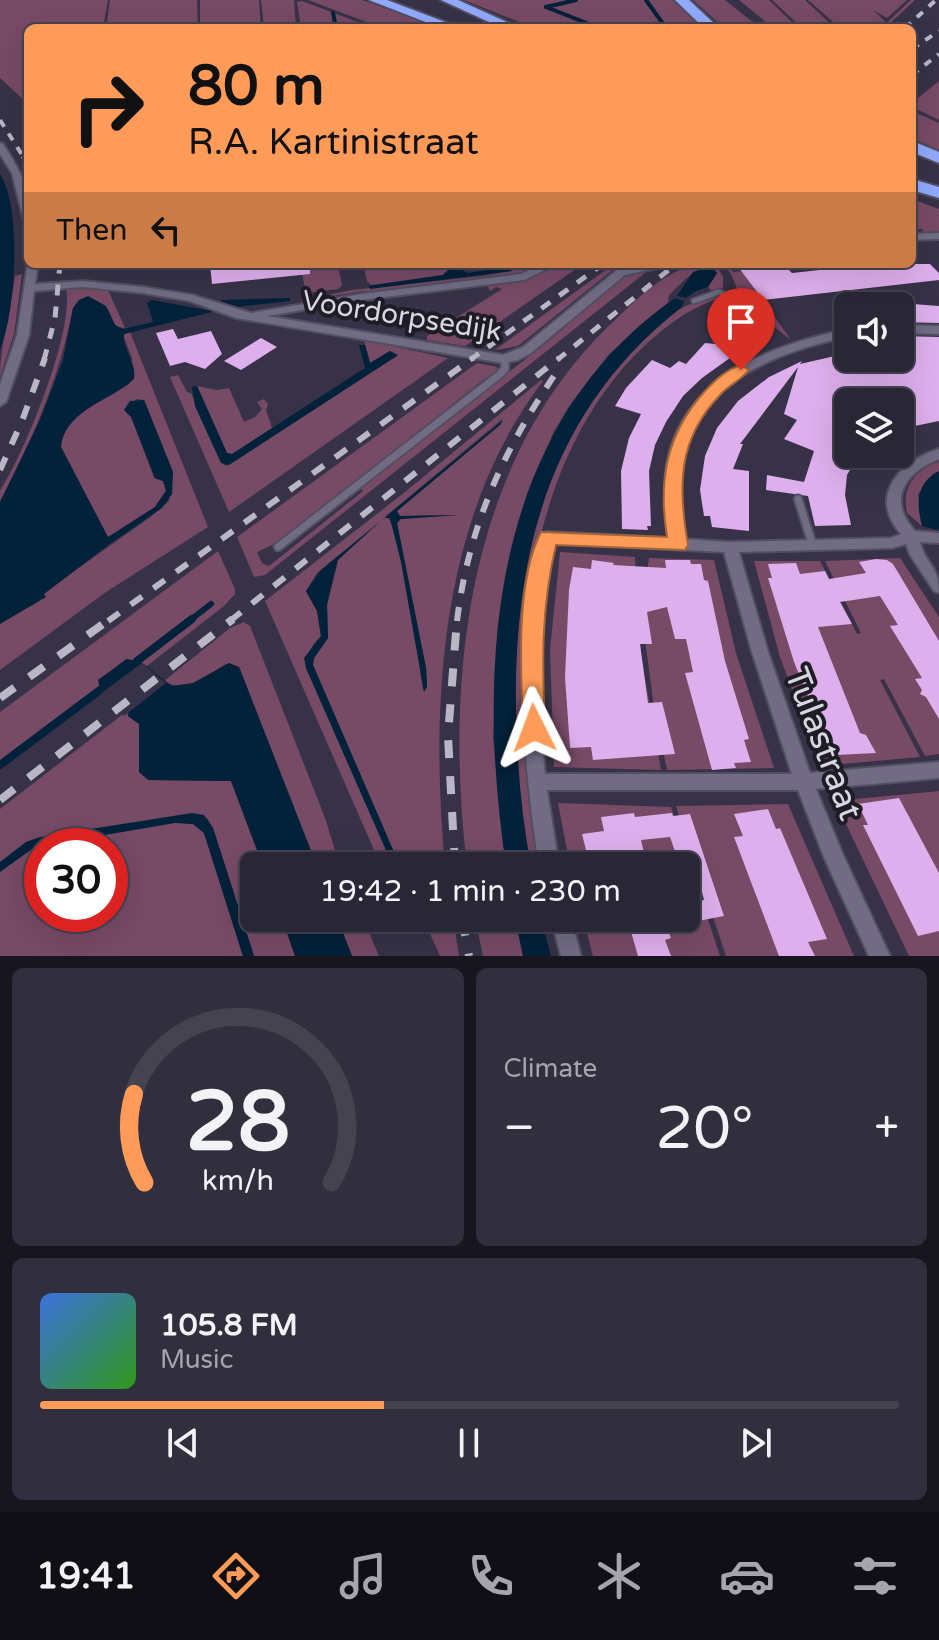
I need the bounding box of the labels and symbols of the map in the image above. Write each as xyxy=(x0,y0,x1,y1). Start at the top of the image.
street label: Voordorpsedijk xyxy=(300,283,504,349)
pin xyxy=(707,288,775,370)
street label: Tulastraat xyxy=(775,662,871,826)
position arrow xyxy=(492,686,576,770)
speed limit sign: 30 xyxy=(24,828,128,932)

